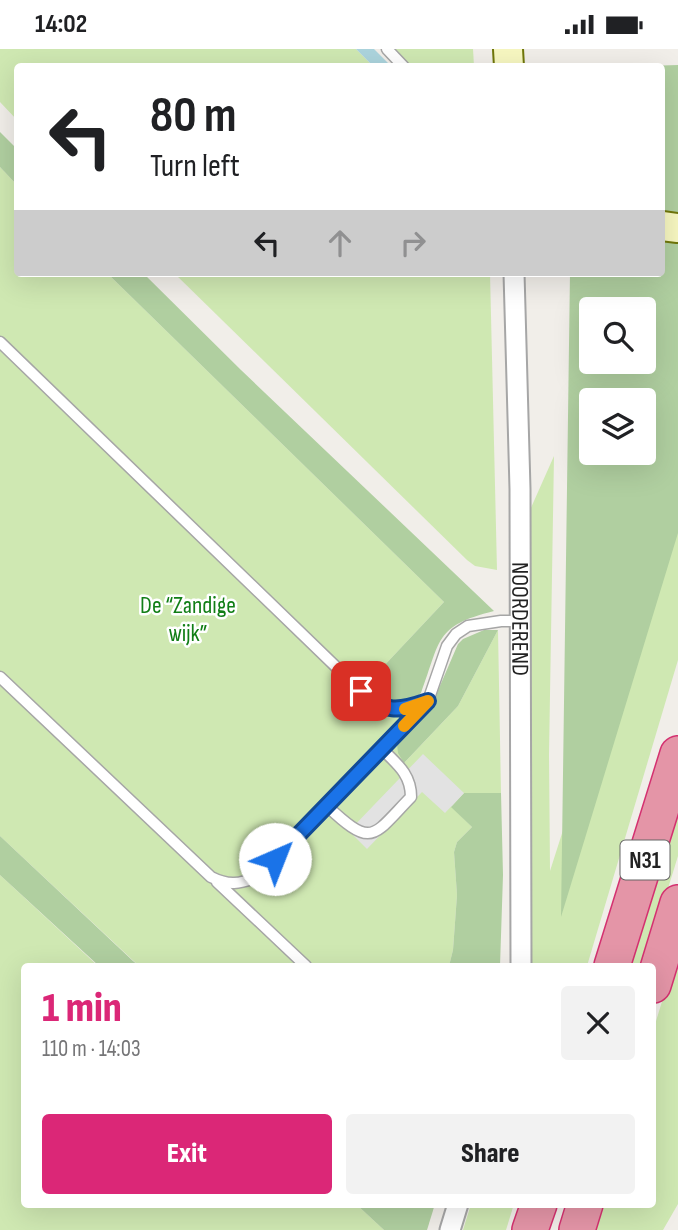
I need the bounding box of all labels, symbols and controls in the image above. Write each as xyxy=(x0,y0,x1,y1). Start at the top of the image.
text: 14:02 xyxy=(35,9,87,40)
text: 80 m xyxy=(150,87,237,146)
icon: left xyxy=(35,91,126,182)
text: Turn left xyxy=(150,147,240,186)
icon: left xyxy=(248,224,286,262)
icon: ahead xyxy=(321,224,359,262)
icon: right xyxy=(394,224,432,262)
map controls xyxy=(579,297,656,465)
button: search xyxy=(579,297,656,374)
button: layers xyxy=(579,388,656,465)
street label: NOORDEREND xyxy=(505,562,534,676)
park label: De “Zandige wijk” xyxy=(140,591,236,648)
pin xyxy=(331,661,391,721)
icon: arrive xyxy=(342,672,380,710)
position arrow xyxy=(238,822,312,896)
road number: N31 xyxy=(620,841,670,880)
text: 1 min xyxy=(42,983,122,1034)
button: close xyxy=(561,986,635,1060)
text: 110 m · 14:03 xyxy=(42,1035,141,1063)
button: Exit xyxy=(42,1114,332,1194)
button: Share xyxy=(346,1114,635,1194)

